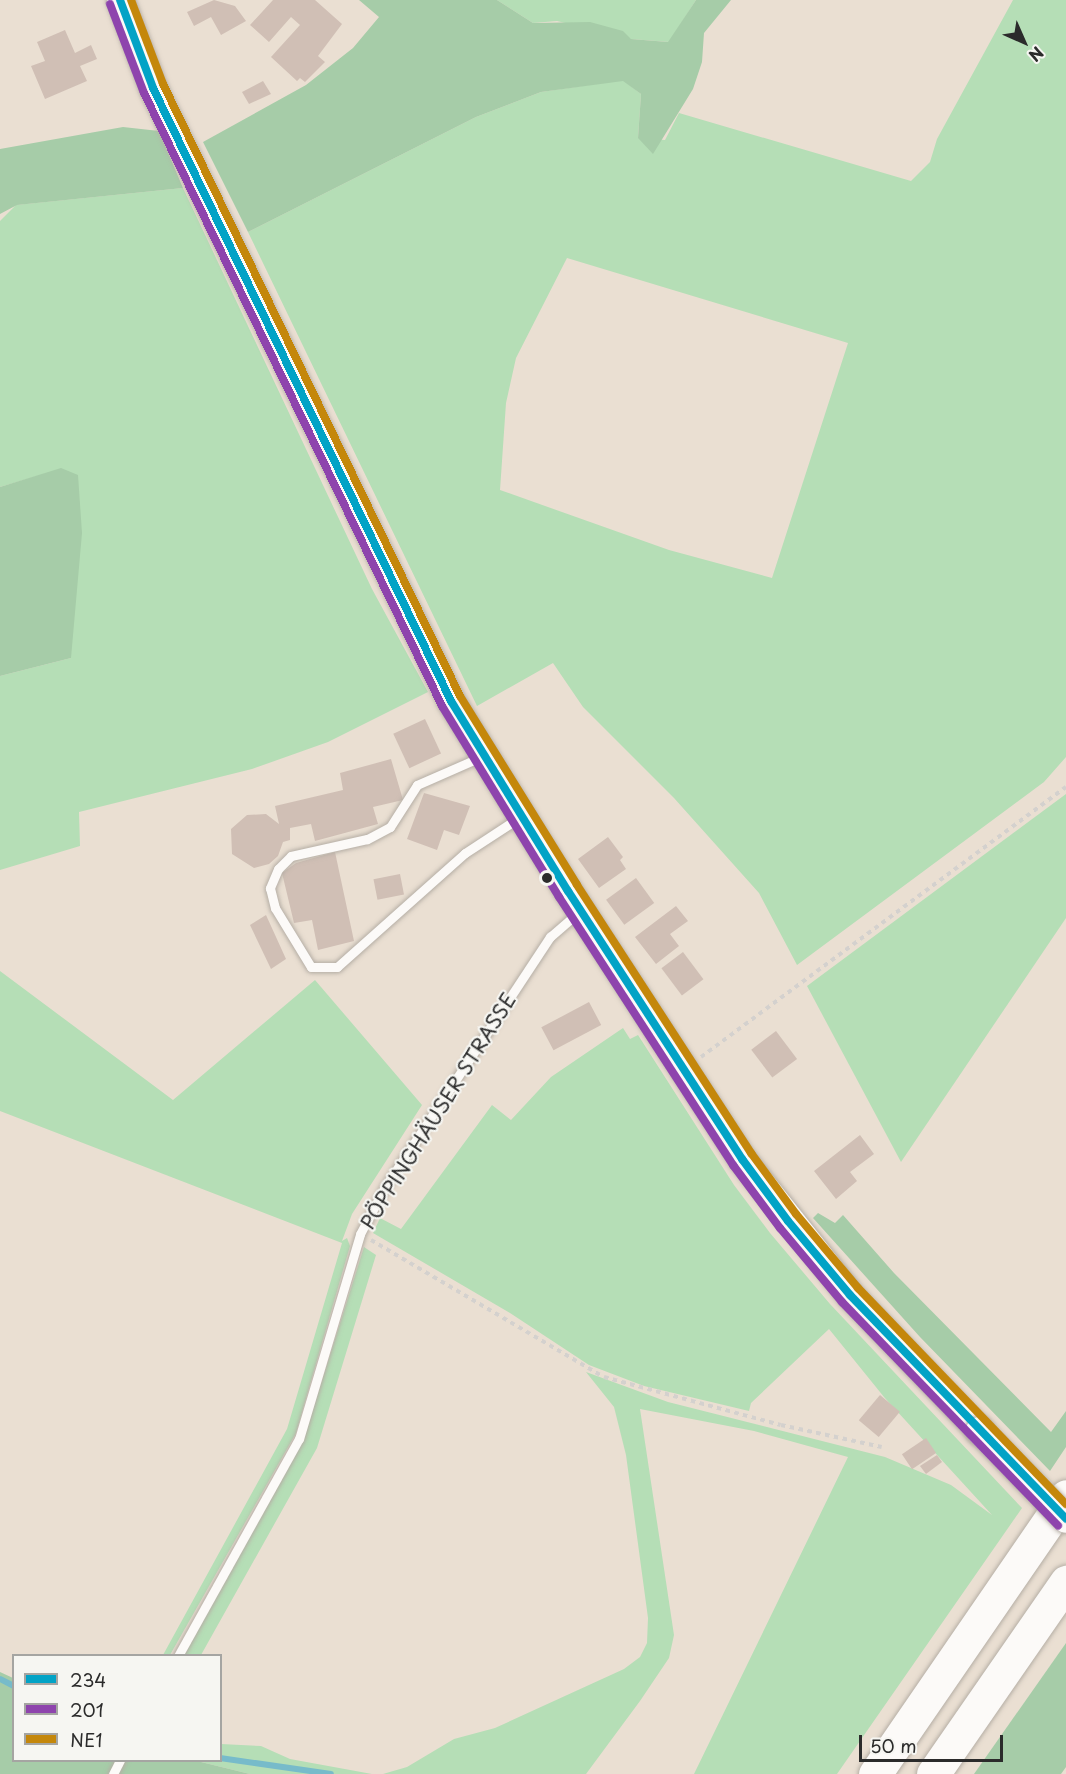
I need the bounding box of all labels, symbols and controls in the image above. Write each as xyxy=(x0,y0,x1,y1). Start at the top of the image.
north arrow xyxy=(994,12,1054,72)
text: N xyxy=(1024,42,1050,68)
unlabelled marker xyxy=(541,872,553,884)
street label: PÖPPINGHÄUSER STRASSE xyxy=(355,988,521,1234)
legend xyxy=(12,1654,222,1762)
text: 234 xyxy=(70,1666,106,1693)
text: 201 xyxy=(70,1696,104,1723)
scale bar xyxy=(862,1723,1006,1761)
text: NE1 xyxy=(70,1726,102,1753)
text: 50 m xyxy=(870,1732,917,1759)

